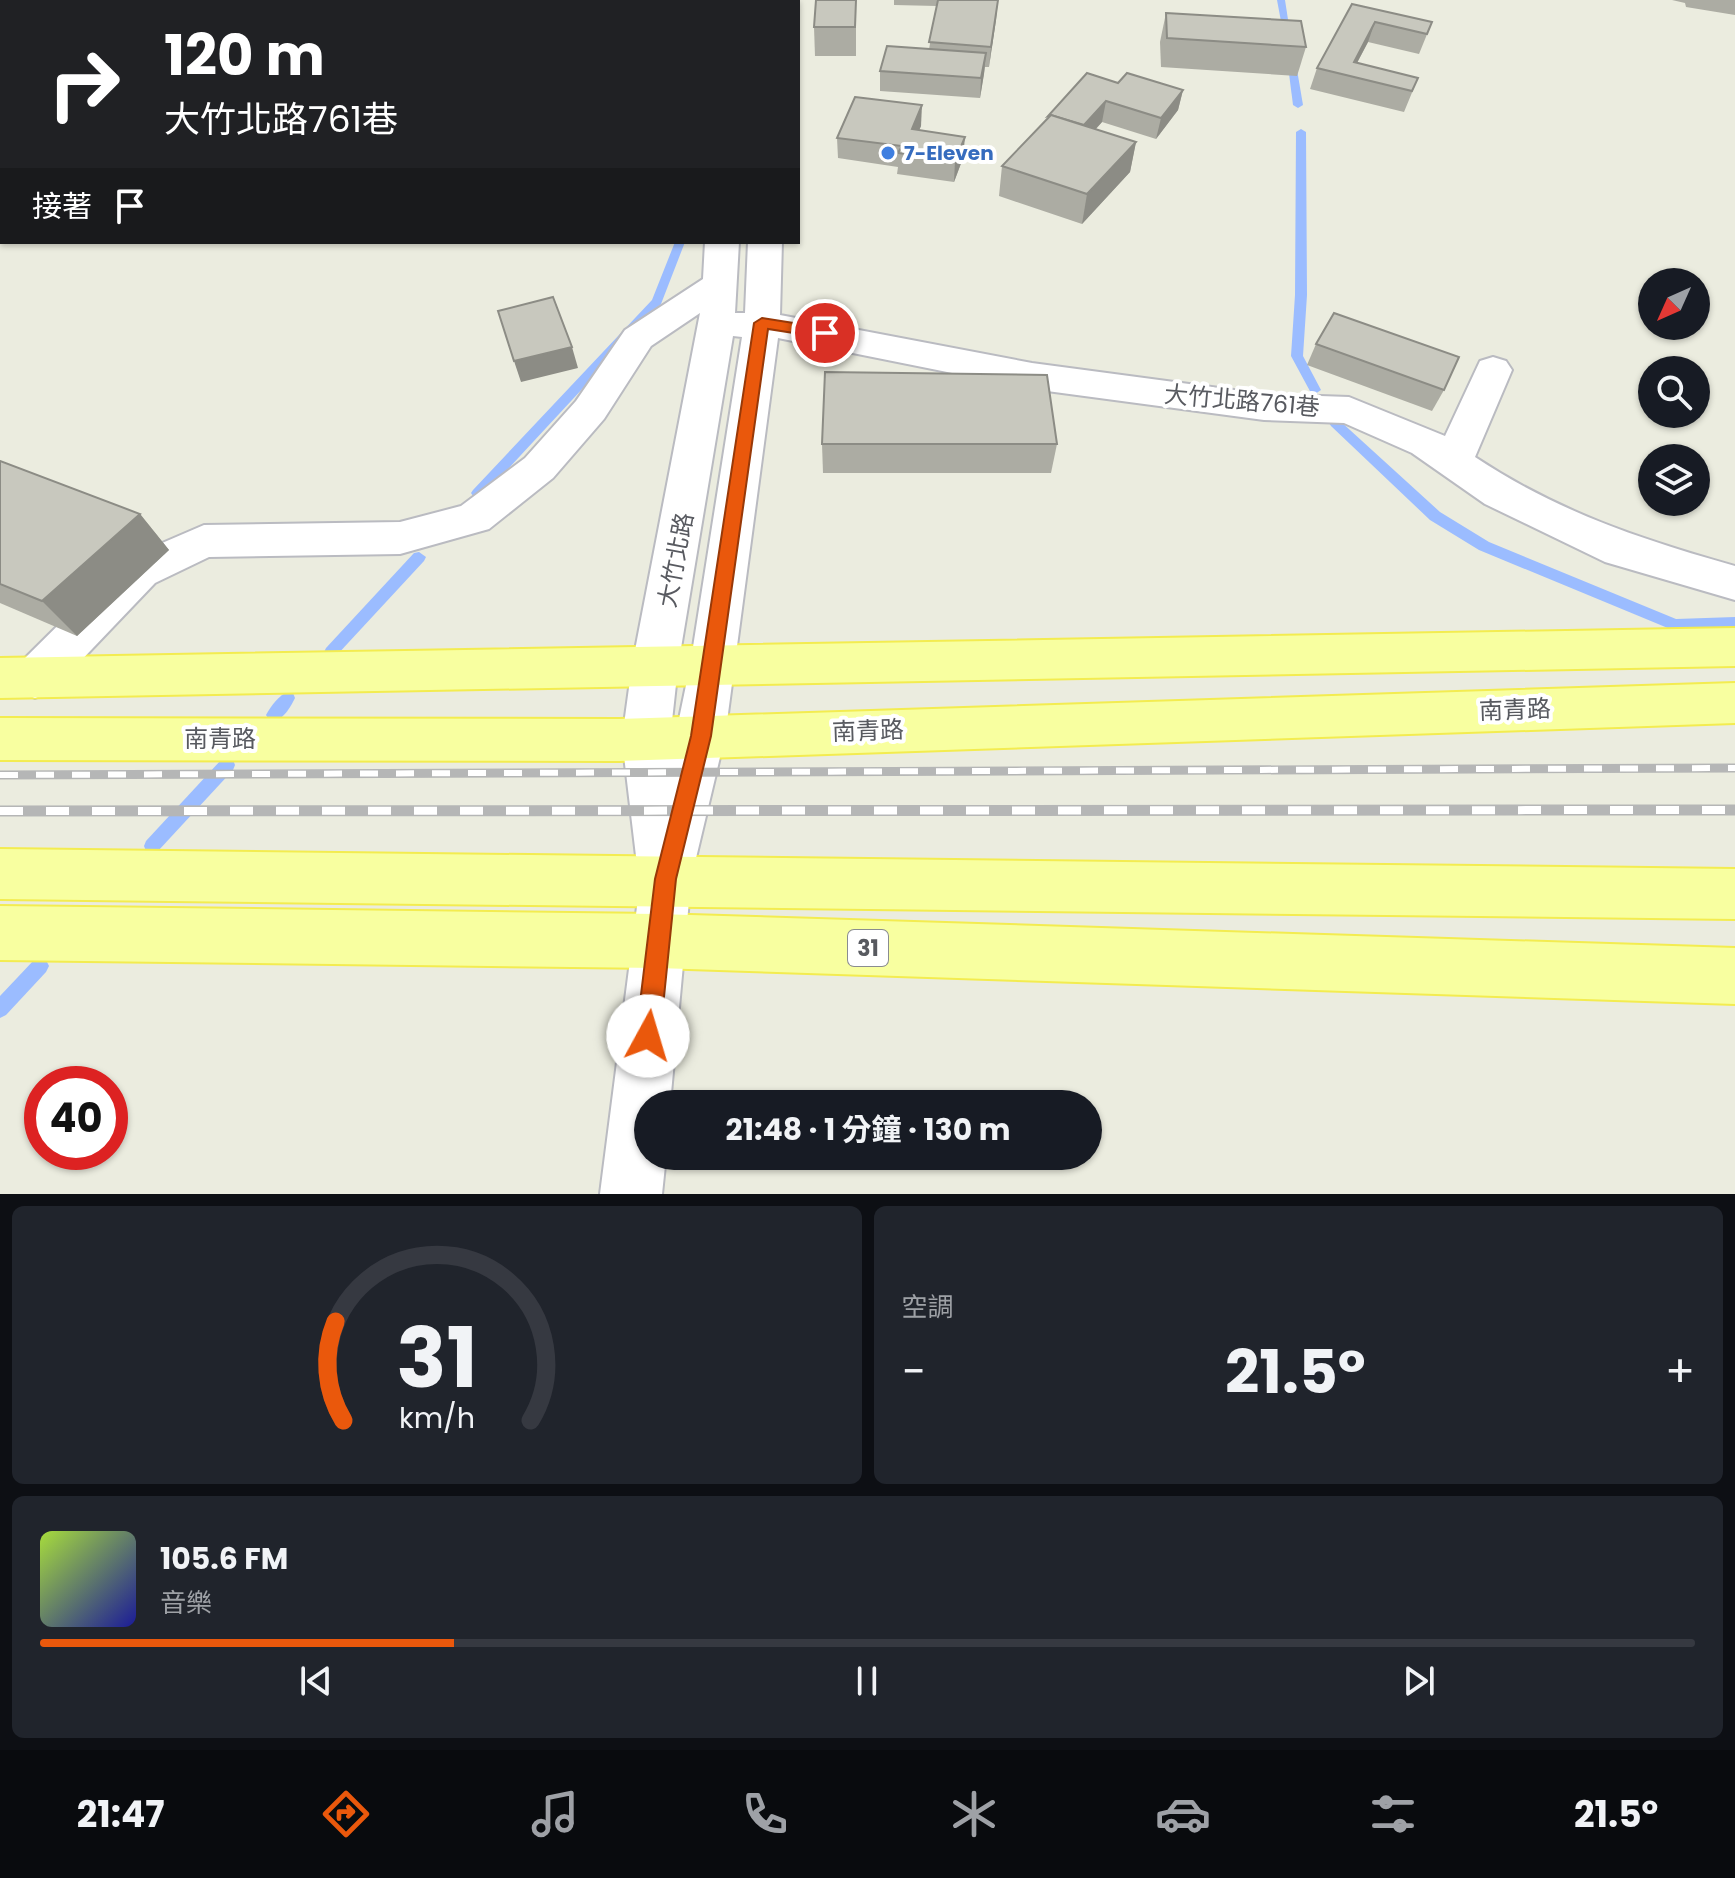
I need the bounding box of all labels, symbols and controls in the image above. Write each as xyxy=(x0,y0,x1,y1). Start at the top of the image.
text: 120 m xyxy=(164,16,325,95)
icon: right xyxy=(32,32,136,136)
text: 大竹北路761巷 xyxy=(164,94,398,145)
place label: 7-Eleven xyxy=(904,139,994,167)
marker: 7-Eleven xyxy=(879,144,897,162)
icon: arrive xyxy=(108,184,152,228)
text: 接著 xyxy=(32,185,92,228)
north arrow xyxy=(1638,268,1710,340)
map controls xyxy=(1638,268,1710,516)
pin xyxy=(791,299,859,367)
icon: arrive xyxy=(803,311,847,355)
button: search xyxy=(1638,356,1710,428)
street label: 大竹北路761巷 xyxy=(1163,377,1321,424)
button: layers xyxy=(1638,444,1710,516)
street label: 大竹北路 xyxy=(650,510,701,610)
street label: 南青路 xyxy=(1478,692,1552,727)
street label: 南青路 xyxy=(831,713,905,748)
street label: 南青路 xyxy=(184,722,256,755)
road number: 31 xyxy=(848,930,888,966)
position arrow xyxy=(606,994,690,1078)
speed limit sign: 40 xyxy=(24,1066,128,1170)
text: 21:48 · 1 分鐘 · 130 m xyxy=(726,1108,1010,1151)
text: 空調 xyxy=(902,1289,954,1325)
text: 31 xyxy=(396,1300,478,1416)
text: 21.5° xyxy=(1225,1330,1366,1414)
text: − xyxy=(902,1341,926,1402)
text: + xyxy=(1665,1341,1695,1402)
text: km/h xyxy=(399,1398,475,1438)
text: 105.6 FM xyxy=(160,1537,288,1580)
text: 音樂 xyxy=(160,1585,212,1621)
icon: previous xyxy=(294,1659,338,1703)
icon: pause xyxy=(845,1659,889,1703)
icon: next xyxy=(1397,1659,1441,1703)
icon: directions xyxy=(318,1786,374,1842)
icon: music xyxy=(527,1786,583,1842)
icon: phone xyxy=(737,1786,793,1842)
icon: climate xyxy=(946,1786,1002,1842)
icon: car xyxy=(1155,1786,1211,1842)
icon: filters xyxy=(1365,1786,1421,1842)
text: 21:47 xyxy=(77,1789,165,1840)
text: 21.5° xyxy=(1574,1789,1658,1840)

